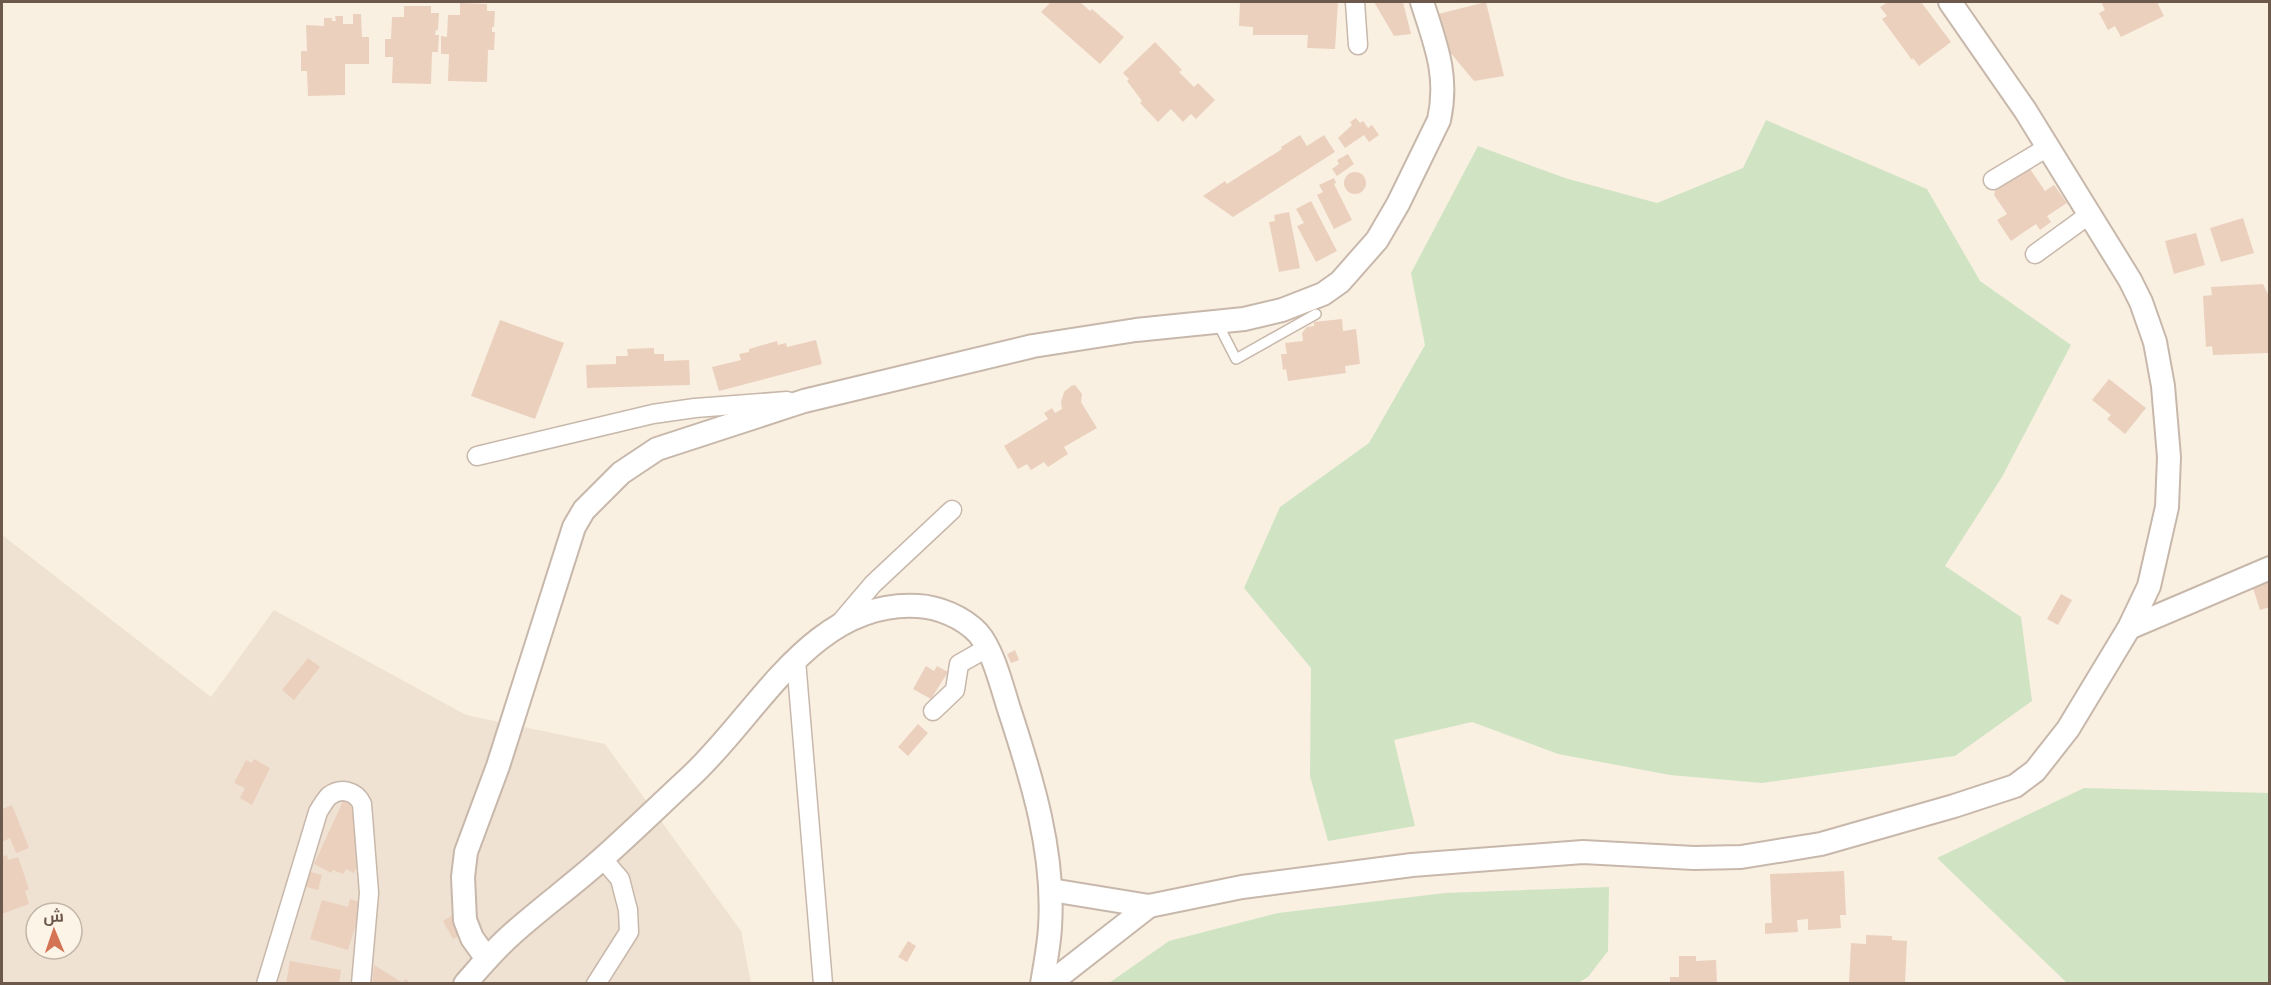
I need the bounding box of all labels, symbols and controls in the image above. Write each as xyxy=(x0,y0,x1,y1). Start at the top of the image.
north arrow xyxy=(24,901,84,961)
text: ش xyxy=(43,906,64,926)

